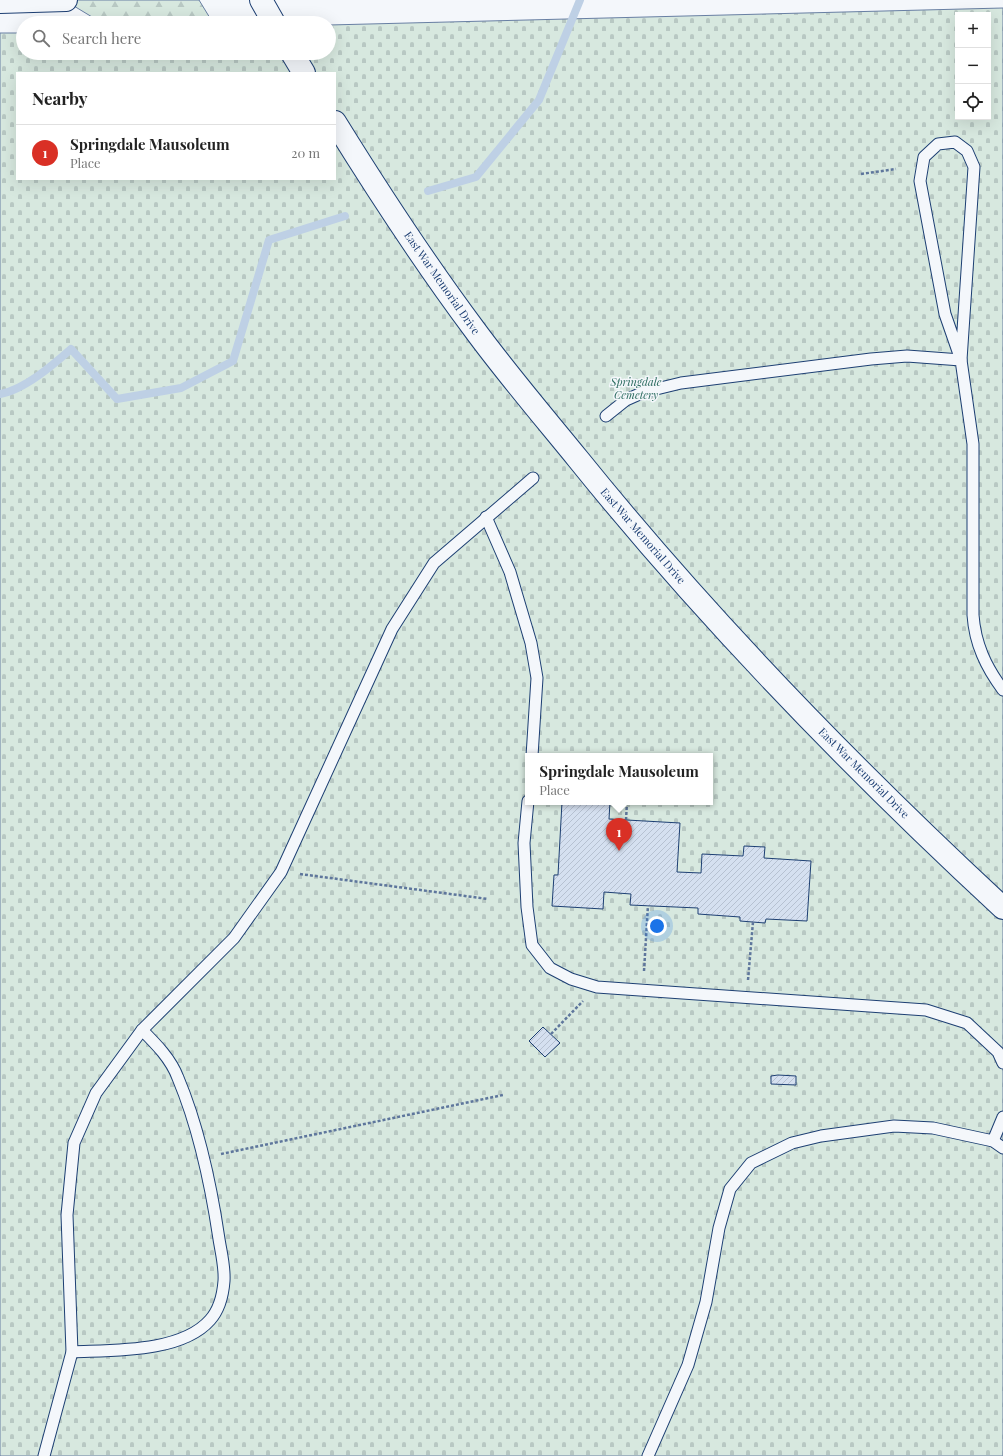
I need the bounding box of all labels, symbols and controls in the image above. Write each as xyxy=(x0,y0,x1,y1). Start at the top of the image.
map controls xyxy=(955,12,991,120)
button: + xyxy=(955,12,991,48)
search box xyxy=(16,16,336,60)
icon: search xyxy=(30,27,52,49)
text: Search here xyxy=(62,28,141,48)
button: − xyxy=(955,48,991,84)
button: locate xyxy=(955,84,991,120)
text: Nearby xyxy=(32,87,87,109)
text: Springdale Mausoleum xyxy=(70,134,230,154)
text: 1 xyxy=(43,144,47,161)
text: 20 m xyxy=(291,144,320,161)
text: Place xyxy=(70,154,101,171)
street label: East War Memorial Drive xyxy=(401,228,484,338)
park label: Springdale Cemetery xyxy=(610,374,662,402)
street label: East War Memorial Drive xyxy=(597,484,690,587)
street label: East War Memorial Drive xyxy=(816,724,913,822)
popup xyxy=(525,753,713,805)
text: Springdale Mausoleum xyxy=(539,761,699,781)
text: Place xyxy=(539,781,570,798)
pin: 1 xyxy=(606,818,632,851)
your location xyxy=(647,916,667,936)

